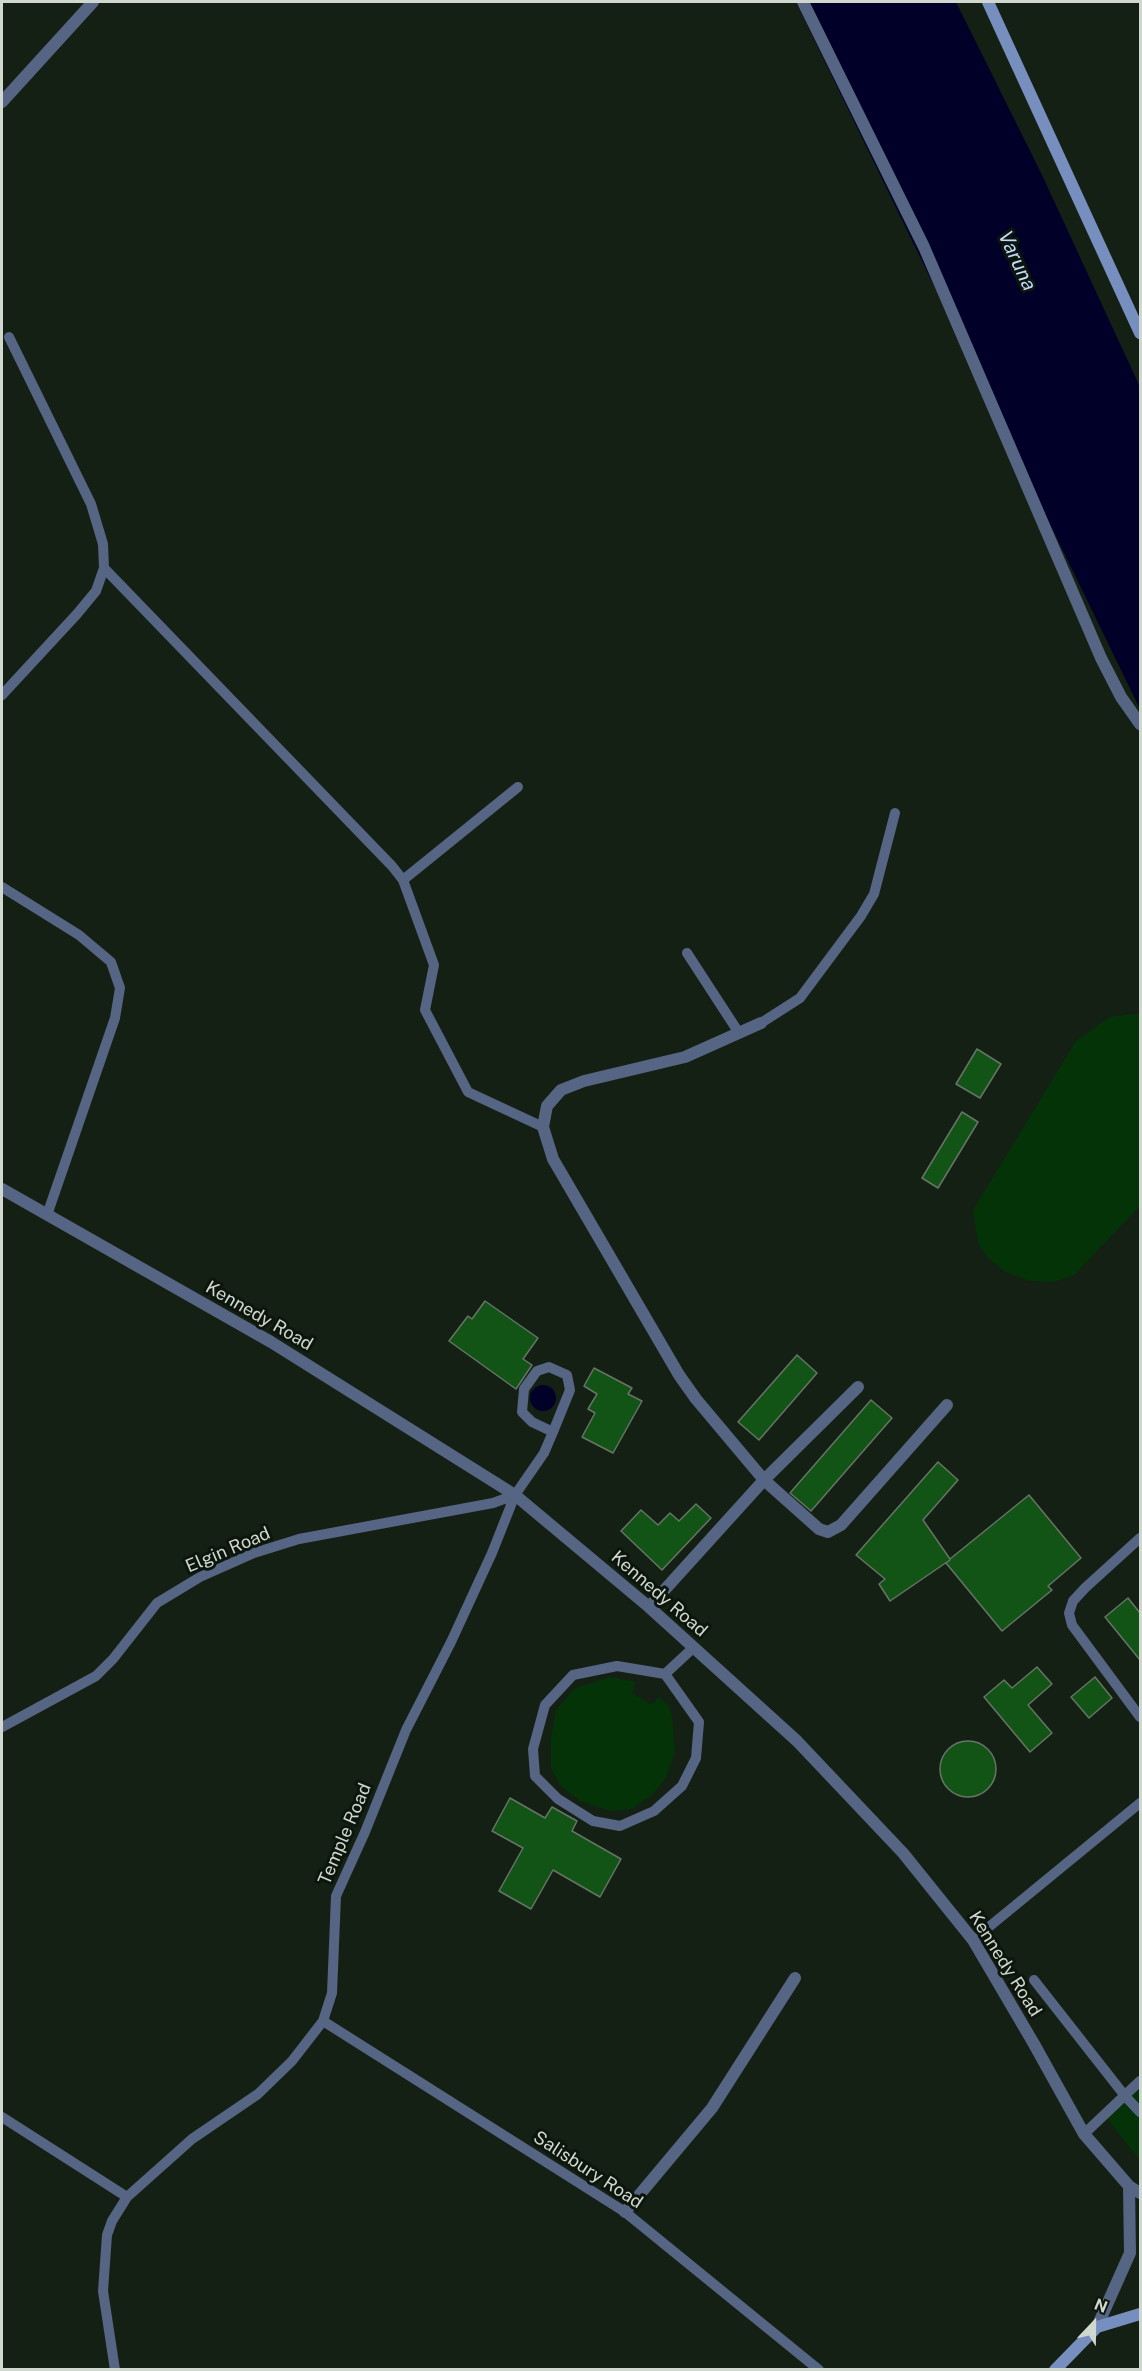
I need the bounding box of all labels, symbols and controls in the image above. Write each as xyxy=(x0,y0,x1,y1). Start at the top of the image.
water label: Varuna xyxy=(993,227,1041,295)
street label: Kennedy Road xyxy=(202,1277,316,1355)
street label: Elgin Road xyxy=(182,1523,274,1577)
street label: Kennedy Road xyxy=(607,1546,711,1642)
street label: Temple Road xyxy=(314,1780,376,1888)
street label: Kennedy Road xyxy=(964,1907,1046,2021)
street label: Salisbury Road xyxy=(529,2127,647,2213)
north arrow xyxy=(1064,2293,1124,2353)
text: N xyxy=(1092,2295,1110,2317)

